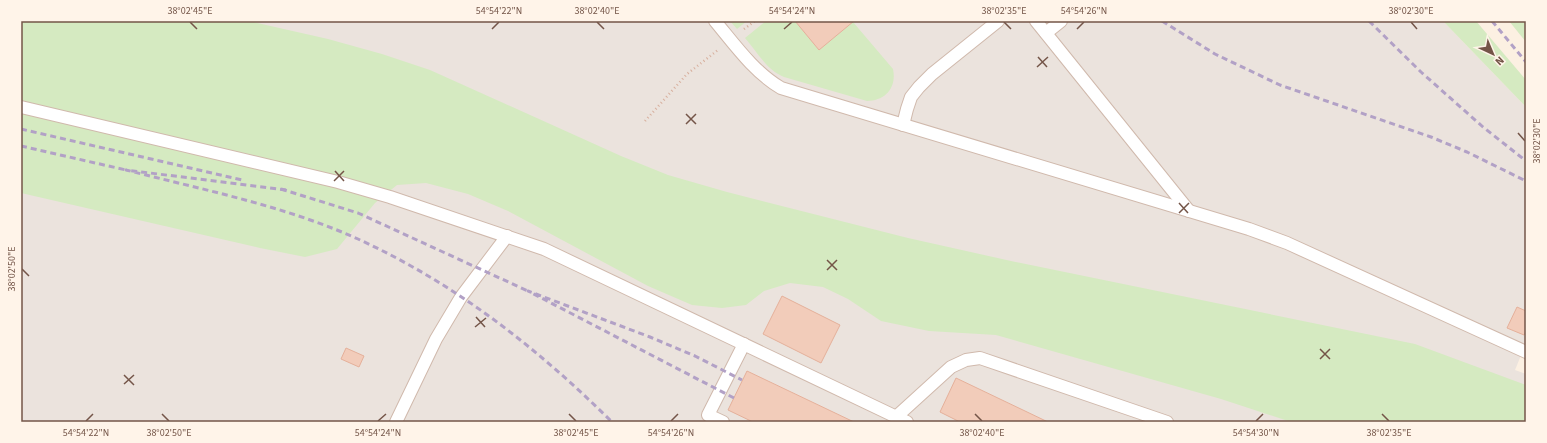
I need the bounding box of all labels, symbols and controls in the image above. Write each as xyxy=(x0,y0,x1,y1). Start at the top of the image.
text: 38°02'45"E xyxy=(167,4,213,18)
text: 54°54'22"N xyxy=(476,4,522,18)
text: 38°02'40"E xyxy=(574,4,620,18)
text: 54°54'24"N xyxy=(769,4,815,18)
text: 38°02'35"E xyxy=(981,4,1027,18)
text: 54°54'26"N xyxy=(1061,4,1107,18)
text: 38°02'30"E xyxy=(1388,4,1434,18)
north arrow xyxy=(1473,34,1513,74)
text: N xyxy=(1492,53,1507,69)
text: 38°02'30"E xyxy=(1530,118,1544,164)
text: 38°02'50"E xyxy=(5,246,19,292)
text: 54°54'22"N xyxy=(63,426,109,440)
text: 38°02'50"E xyxy=(146,426,192,440)
text: 54°54'24"N xyxy=(355,426,401,440)
text: 38°02'45"E xyxy=(553,426,599,440)
text: 54°54'26"N xyxy=(648,426,694,440)
text: 38°02'40"E xyxy=(959,426,1005,440)
text: 54°54'30"N xyxy=(1233,426,1279,440)
text: 38°02'35"E xyxy=(1366,426,1412,440)

